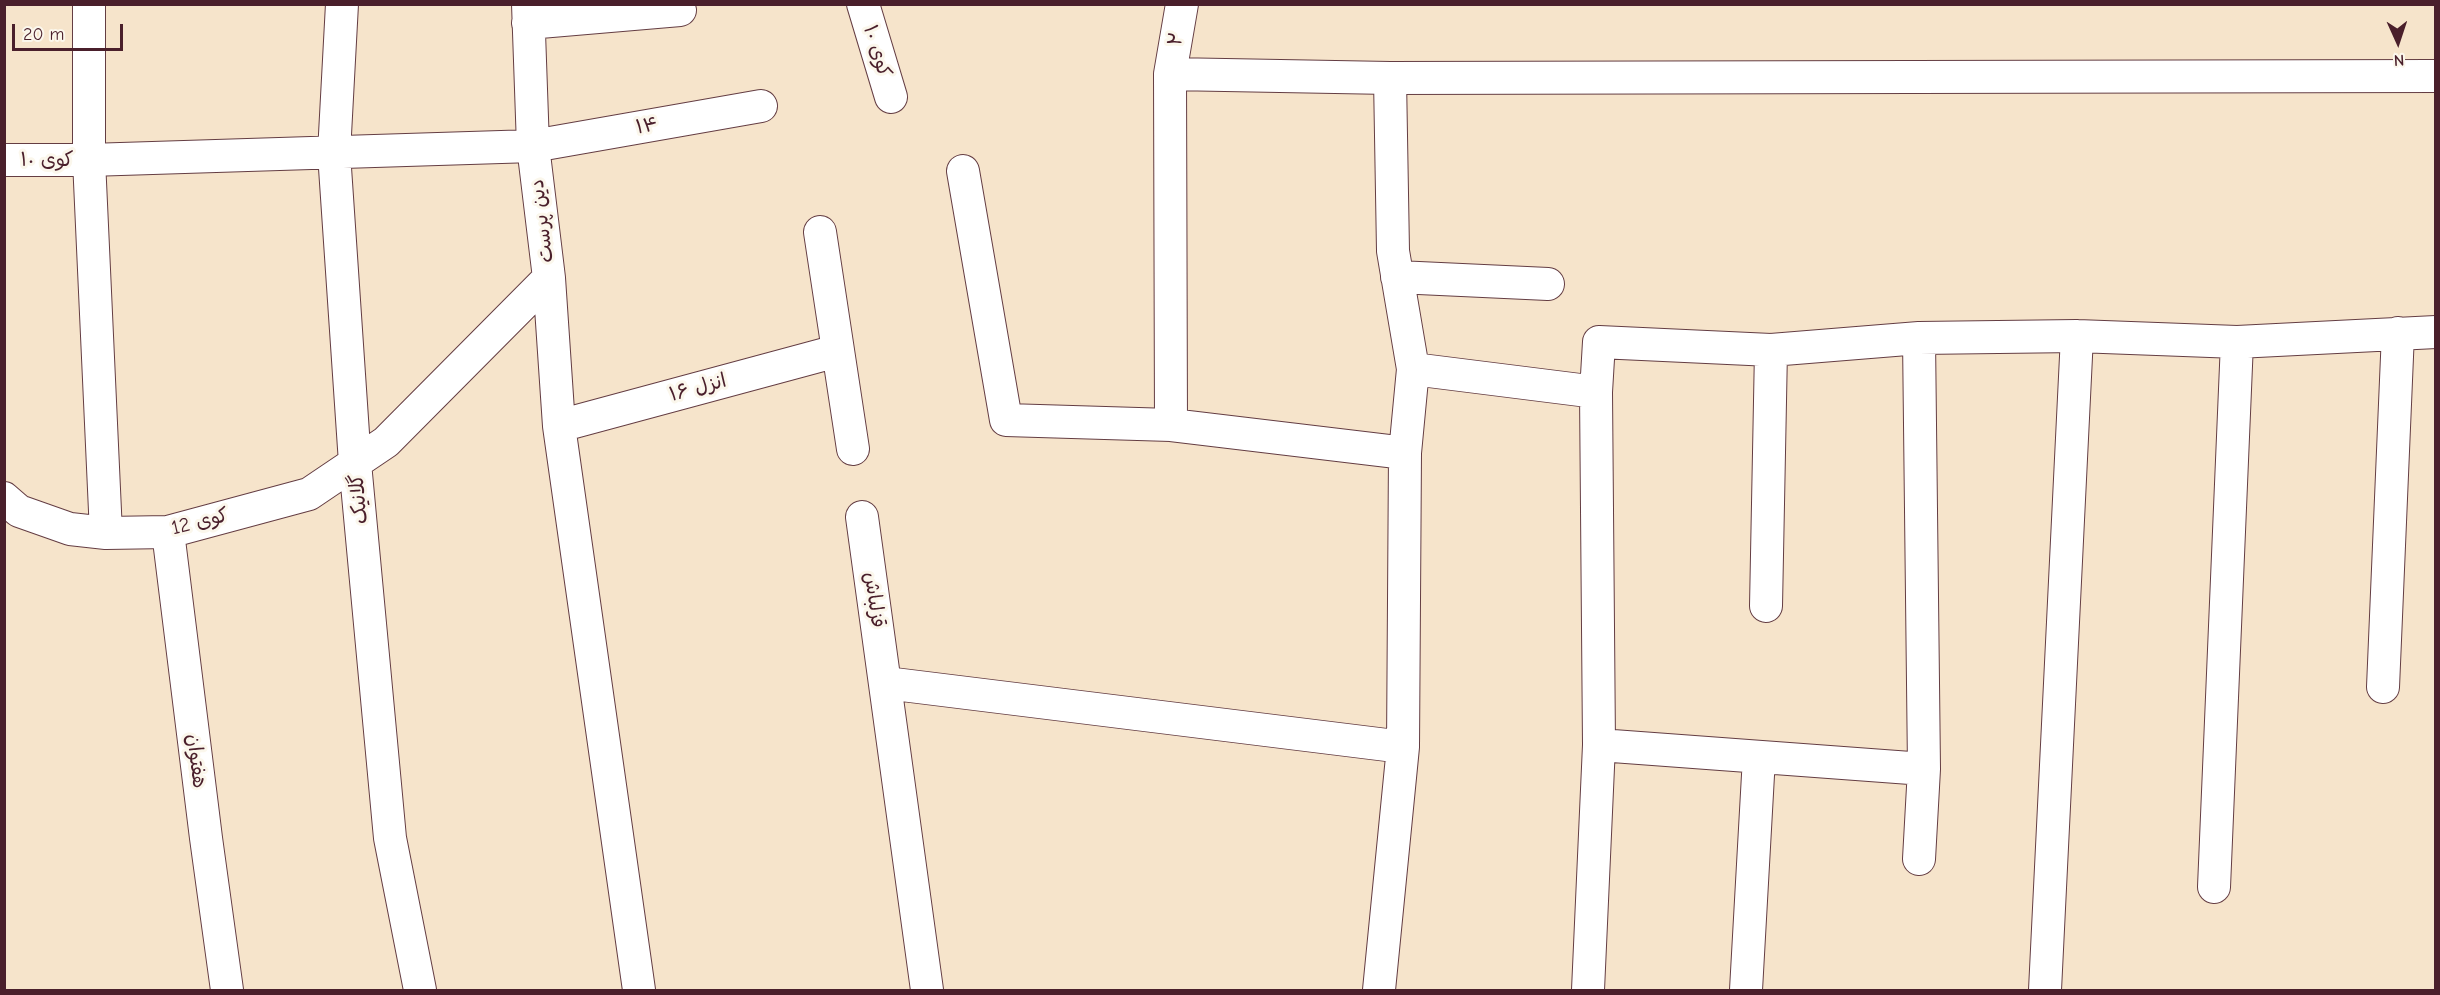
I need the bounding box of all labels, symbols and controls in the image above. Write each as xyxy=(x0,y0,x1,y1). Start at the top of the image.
scale bar xyxy=(15,12,126,50)
north arrow xyxy=(2368,12,2428,72)
street label: کوی ۱۰ xyxy=(858,22,896,80)
text: 20 m xyxy=(23,24,64,45)
street label: ۲ xyxy=(1163,30,1189,48)
text: N xyxy=(2393,51,2405,69)
street label: ۱۴ xyxy=(634,112,660,140)
street label: کوی ۱۰ xyxy=(20,148,74,172)
street label: دین پرست xyxy=(525,178,559,264)
street label: ۱۶ انزل xyxy=(667,369,729,407)
street label: گلانیک xyxy=(345,473,373,525)
street label: کوی 12 xyxy=(169,503,231,541)
street label: قزلباش xyxy=(858,571,890,629)
street label: هفتوان xyxy=(181,733,211,789)

